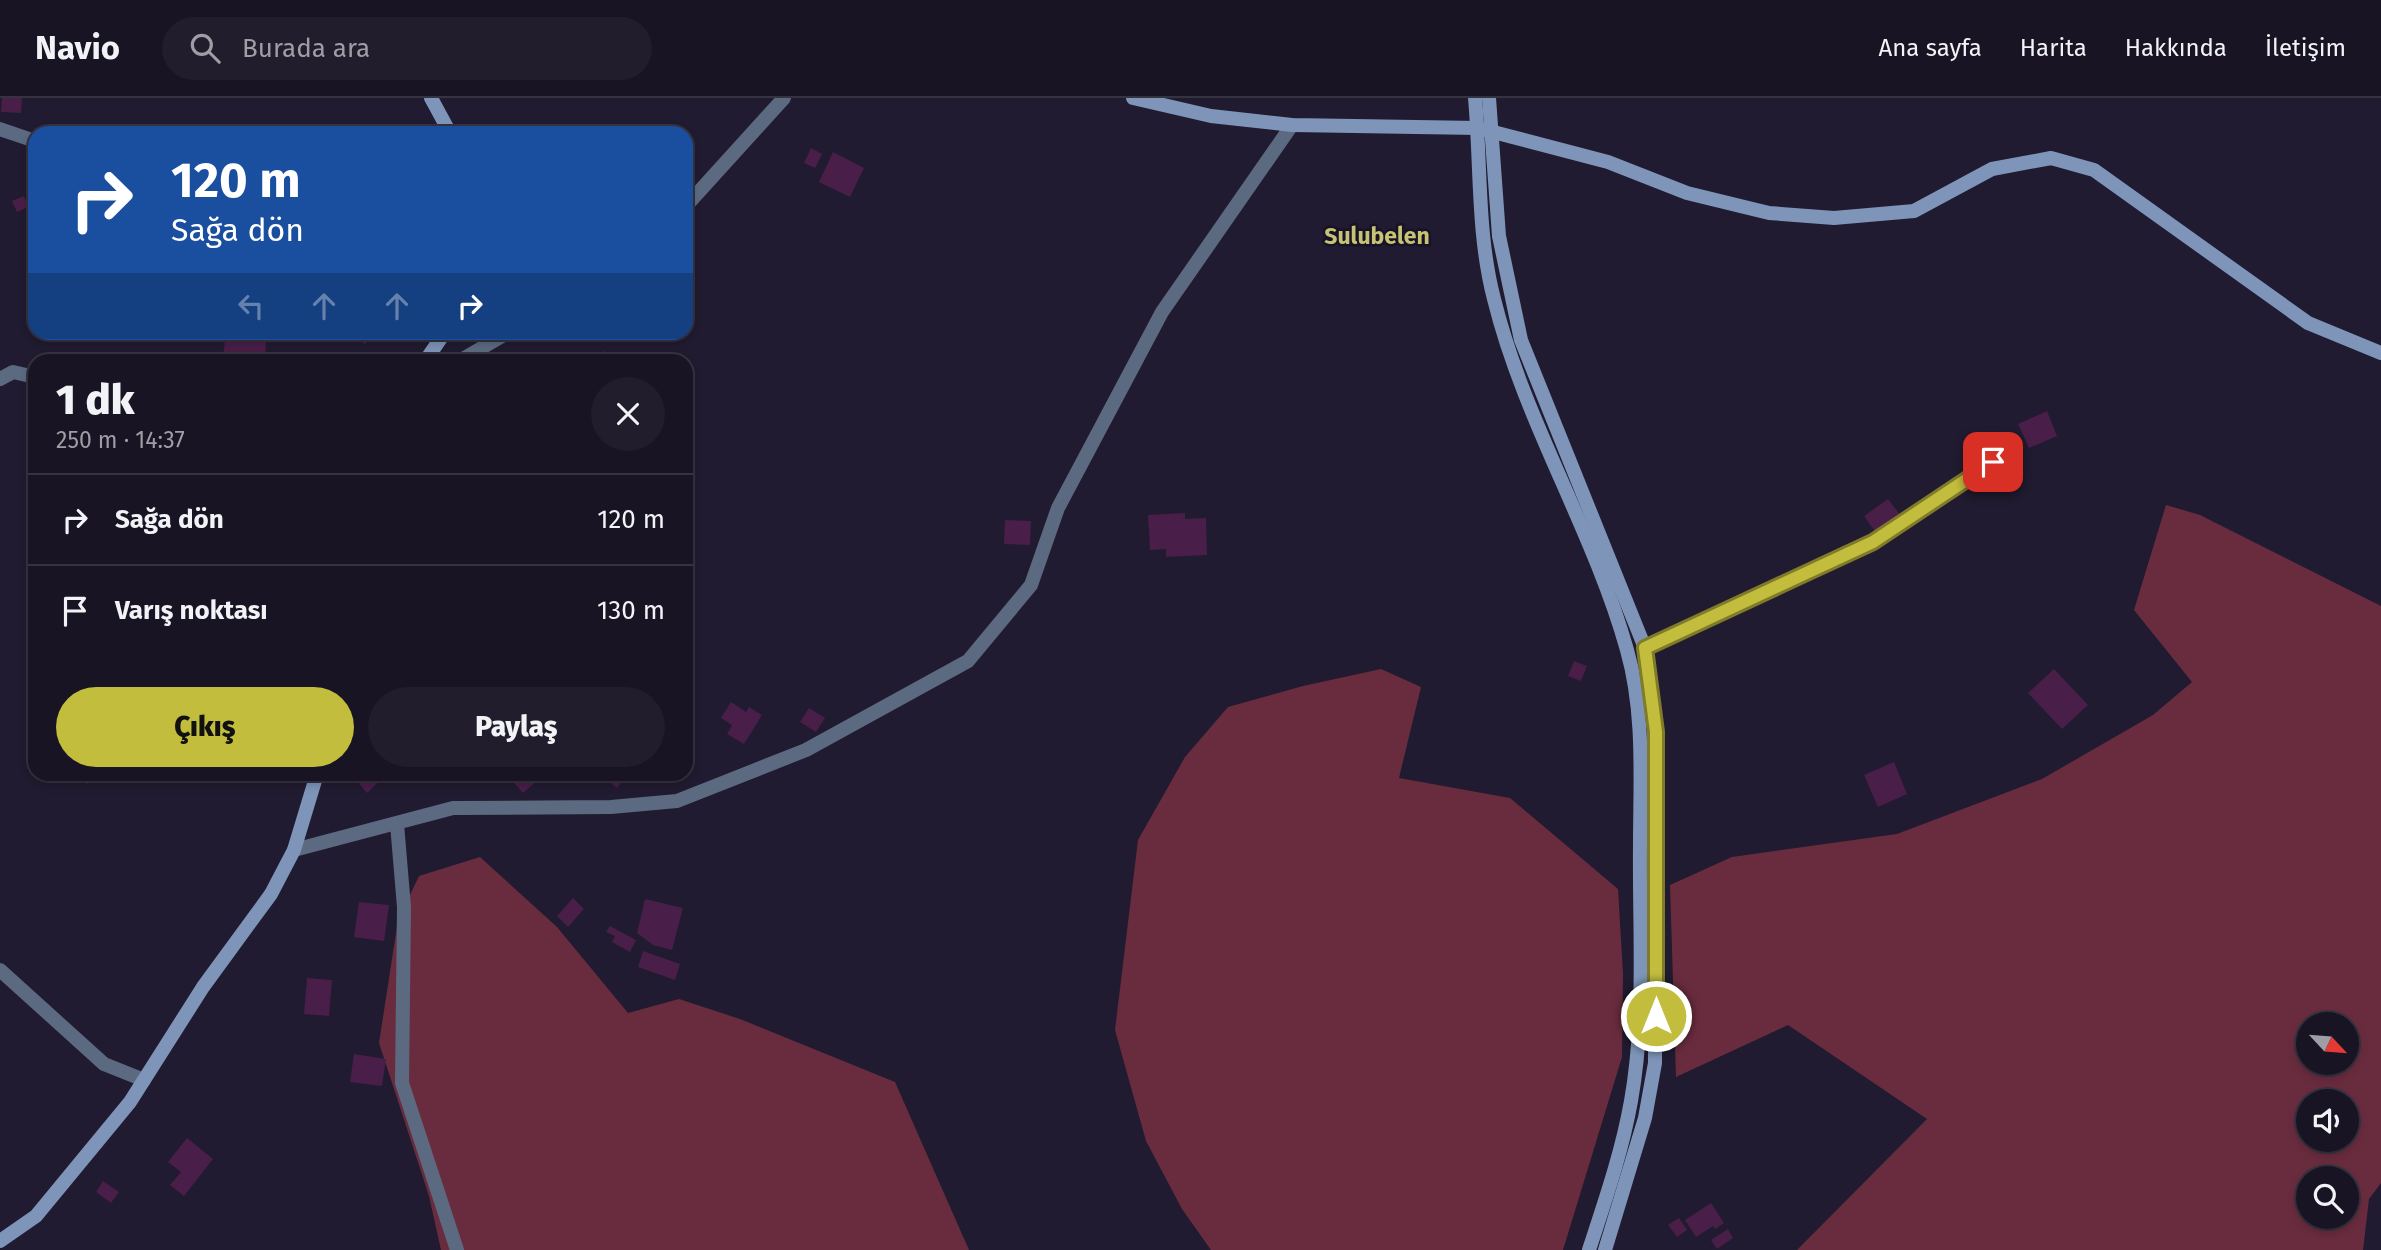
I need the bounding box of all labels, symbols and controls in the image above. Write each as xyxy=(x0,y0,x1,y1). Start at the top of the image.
search box xyxy=(162,17,652,80)
text: Navio xyxy=(35,28,120,68)
icon: search xyxy=(186,29,224,67)
text: Burada ara xyxy=(242,33,370,64)
text: Ana sayfa xyxy=(1878,34,1982,62)
text: Harita xyxy=(2020,34,2087,62)
text: Hakkında xyxy=(2125,34,2227,62)
text: İletişim xyxy=(2265,34,2346,62)
text: 120 m xyxy=(171,151,301,210)
icon: right xyxy=(56,154,147,245)
text: Sağa dön xyxy=(171,211,304,249)
district label: Sulubelen xyxy=(1324,222,1430,250)
icon: left xyxy=(232,287,270,325)
icon: ahead xyxy=(305,287,343,325)
icon: ahead xyxy=(378,287,416,325)
icon: right xyxy=(451,287,489,325)
text: 1 dk xyxy=(56,375,134,425)
button: close xyxy=(591,377,665,451)
text: 250 m · 14:37 xyxy=(56,426,185,454)
pin xyxy=(1963,432,2023,492)
icon: arrive xyxy=(1974,443,2012,481)
icon: right xyxy=(56,501,94,539)
text: Sağa dön xyxy=(115,504,224,535)
text: 120 m xyxy=(597,504,665,535)
icon: arrive xyxy=(56,592,94,630)
text: Varış noktası xyxy=(115,595,268,626)
text: 130 m xyxy=(597,595,665,626)
button: Çıkış xyxy=(56,687,354,767)
button: Paylaş xyxy=(368,687,665,767)
position arrow xyxy=(1619,979,1693,1053)
north arrow xyxy=(2296,1012,2359,1074)
map controls xyxy=(2296,1012,2359,1229)
button: sound xyxy=(2296,1089,2359,1152)
button: search xyxy=(2296,1166,2359,1229)

